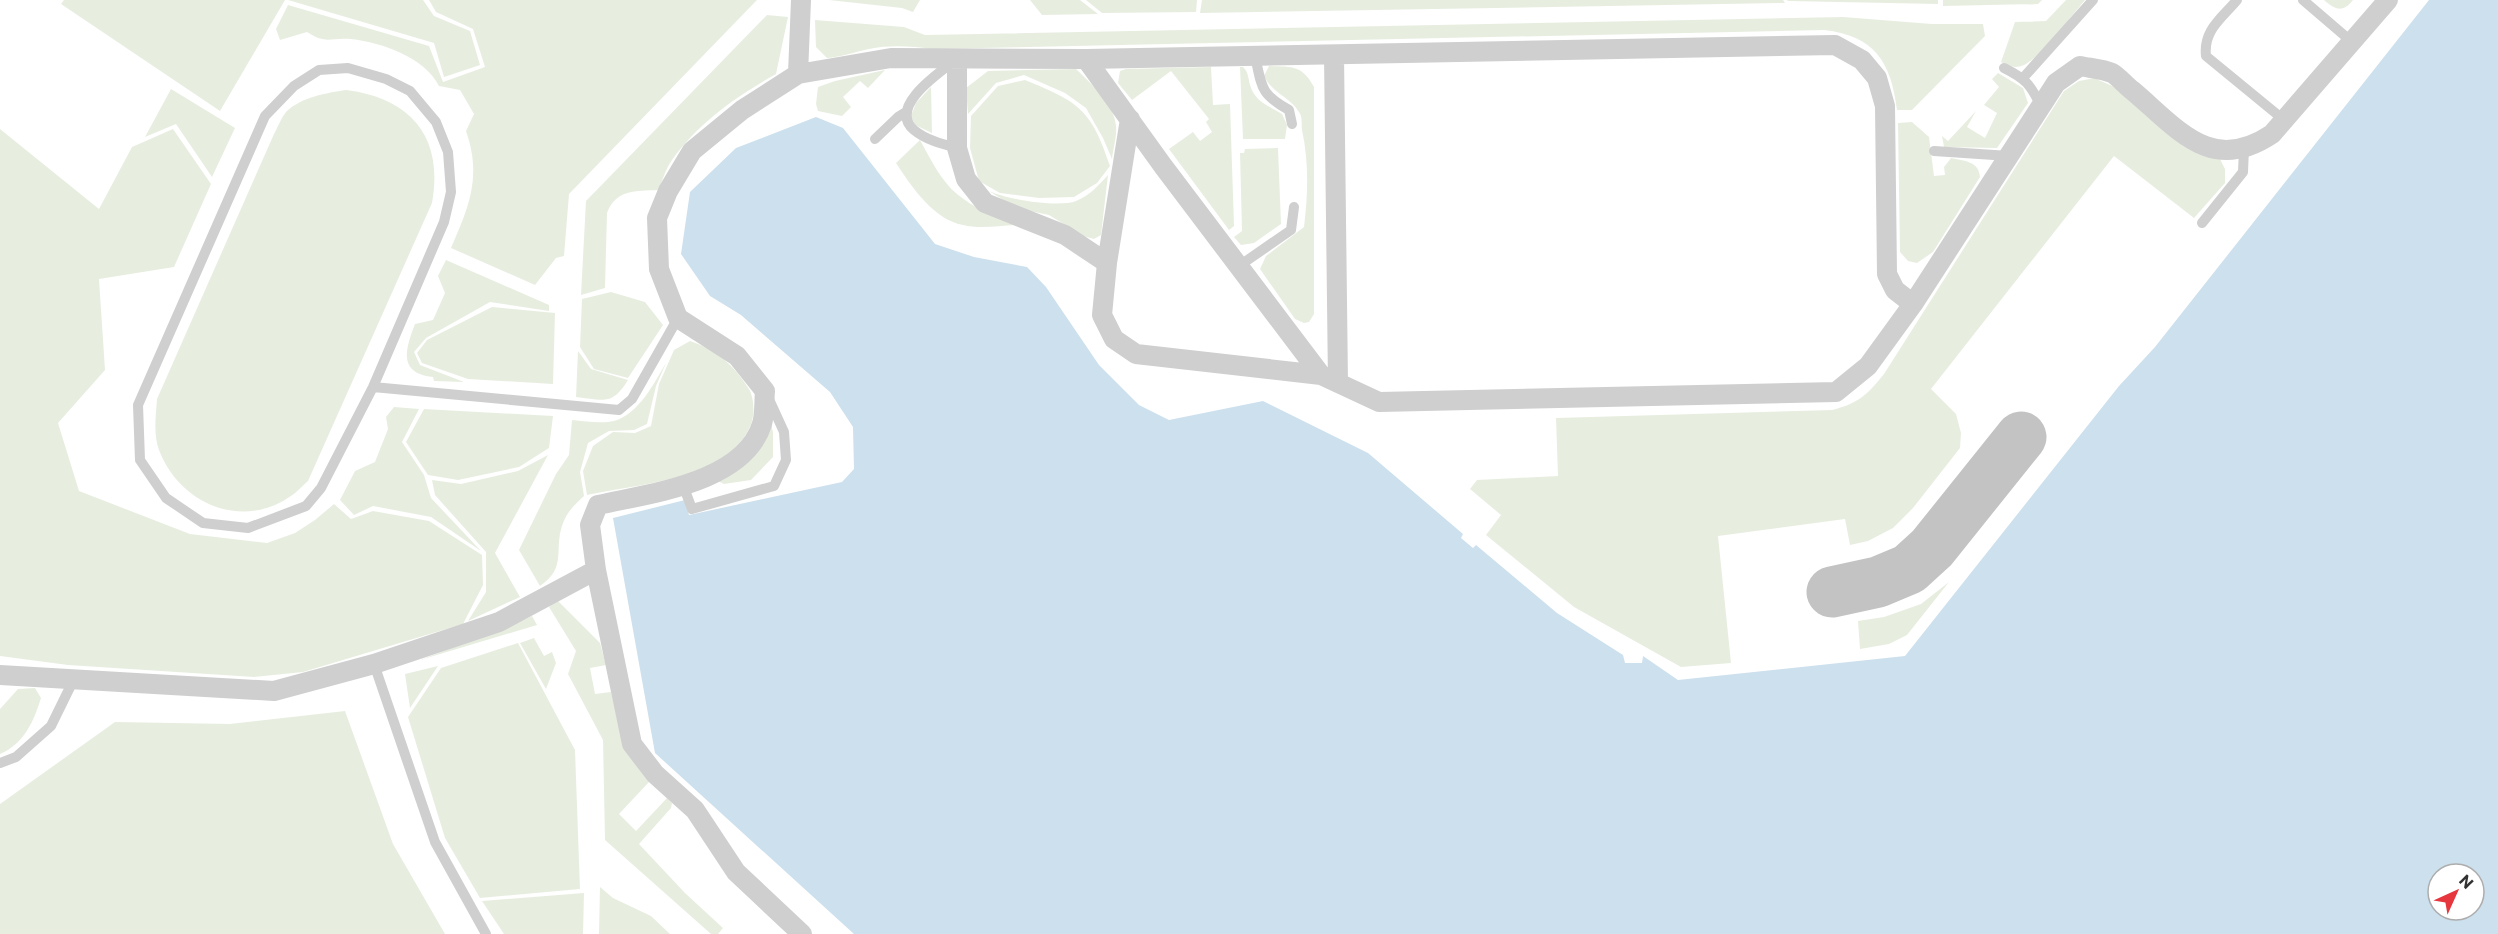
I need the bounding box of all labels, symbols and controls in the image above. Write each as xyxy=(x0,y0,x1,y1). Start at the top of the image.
north arrow xyxy=(2426,862,2486,922)
text: N xyxy=(2456,870,2478,892)

